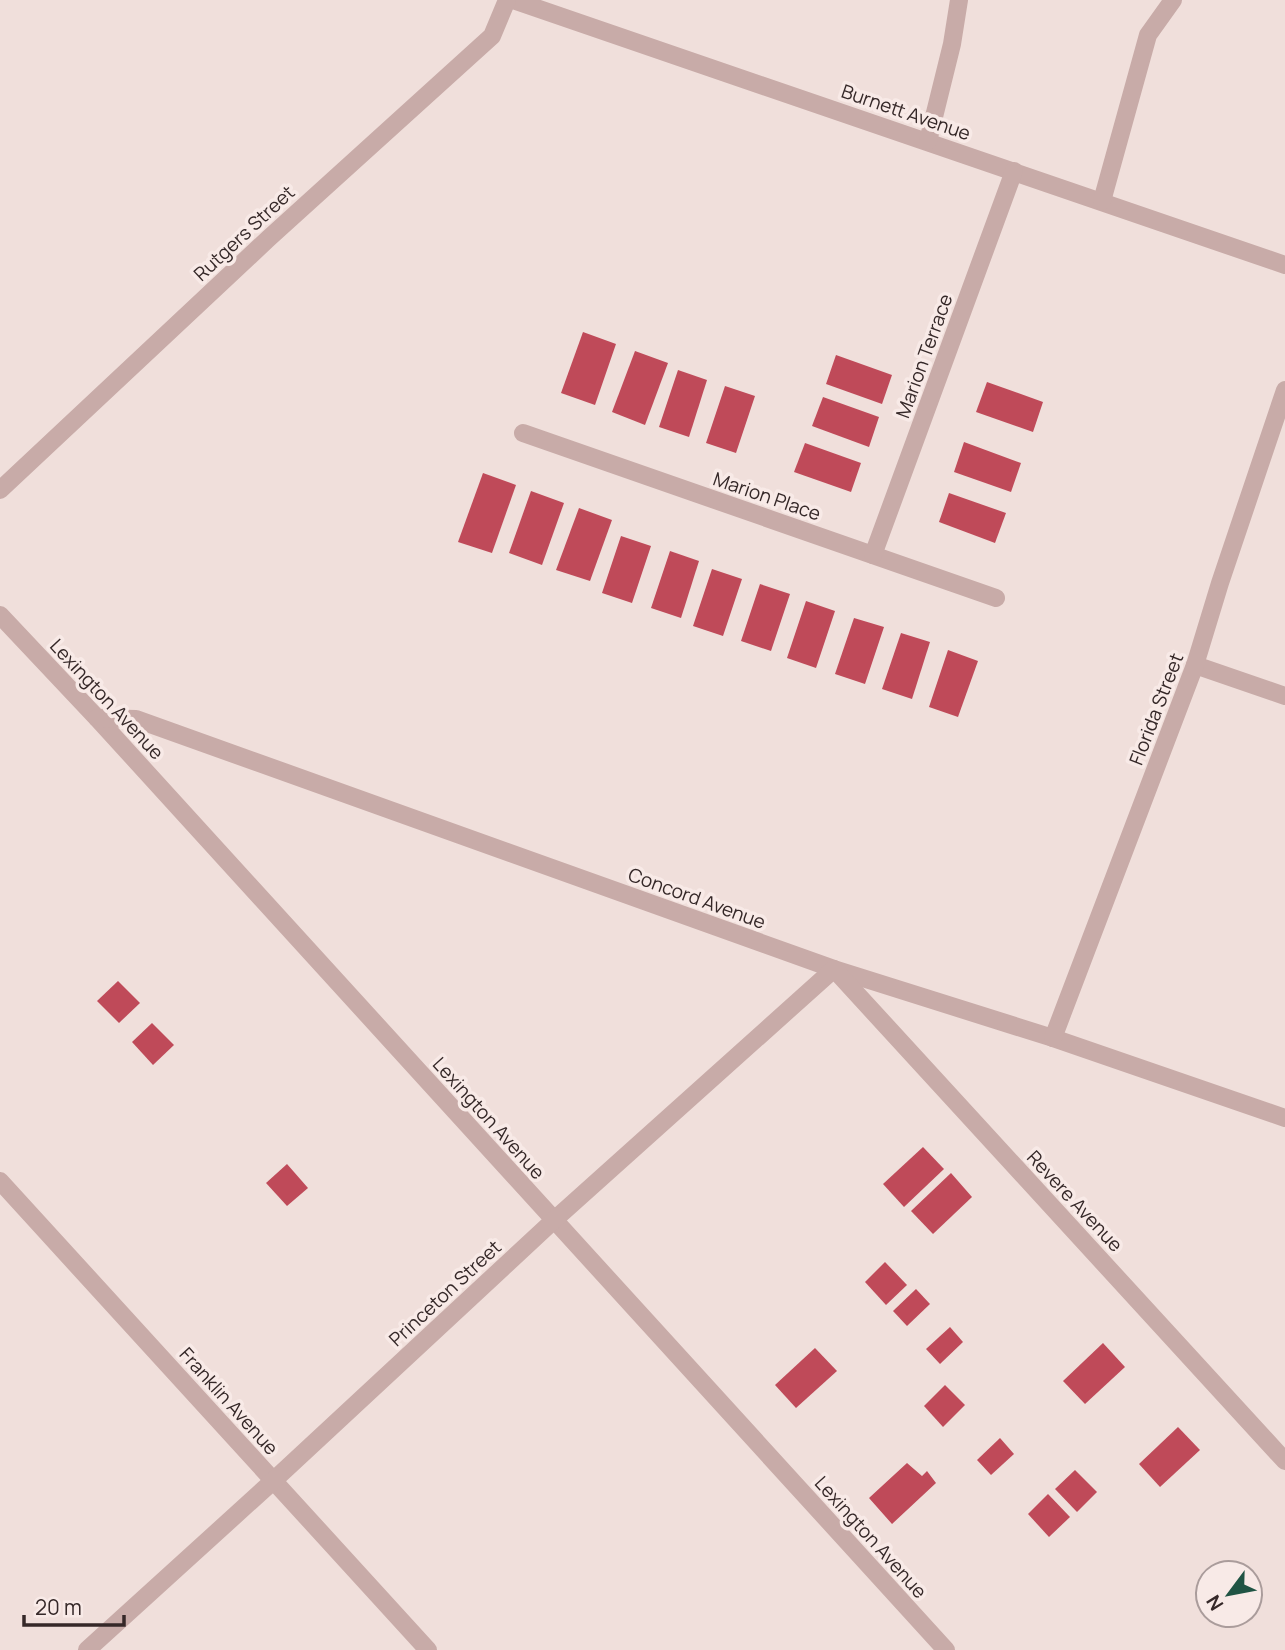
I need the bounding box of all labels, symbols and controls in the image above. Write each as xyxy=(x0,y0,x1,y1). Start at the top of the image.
street label: Burnett Avenue xyxy=(838,78,974,146)
street label: Rutgers Street xyxy=(188,179,300,287)
street label: Marion Terrace xyxy=(890,290,958,422)
street label: Marion Place xyxy=(710,465,824,527)
street label: Lexington Avenue xyxy=(44,633,170,765)
street label: Florida Street xyxy=(1123,649,1189,769)
street label: Concord Avenue xyxy=(625,861,769,935)
street label: Lexington Avenue xyxy=(427,1051,551,1185)
street label: Revere Avenue xyxy=(1021,1145,1129,1257)
street label: Princeton Street xyxy=(383,1234,507,1352)
street label: Franklin Avenue xyxy=(174,1342,284,1460)
street label: Lexington Avenue xyxy=(809,1470,933,1604)
north arrow xyxy=(1194,1559,1264,1629)
scale bar xyxy=(24,1584,124,1628)
text: N xyxy=(1200,1590,1229,1616)
text: 20 m xyxy=(35,1593,82,1621)

